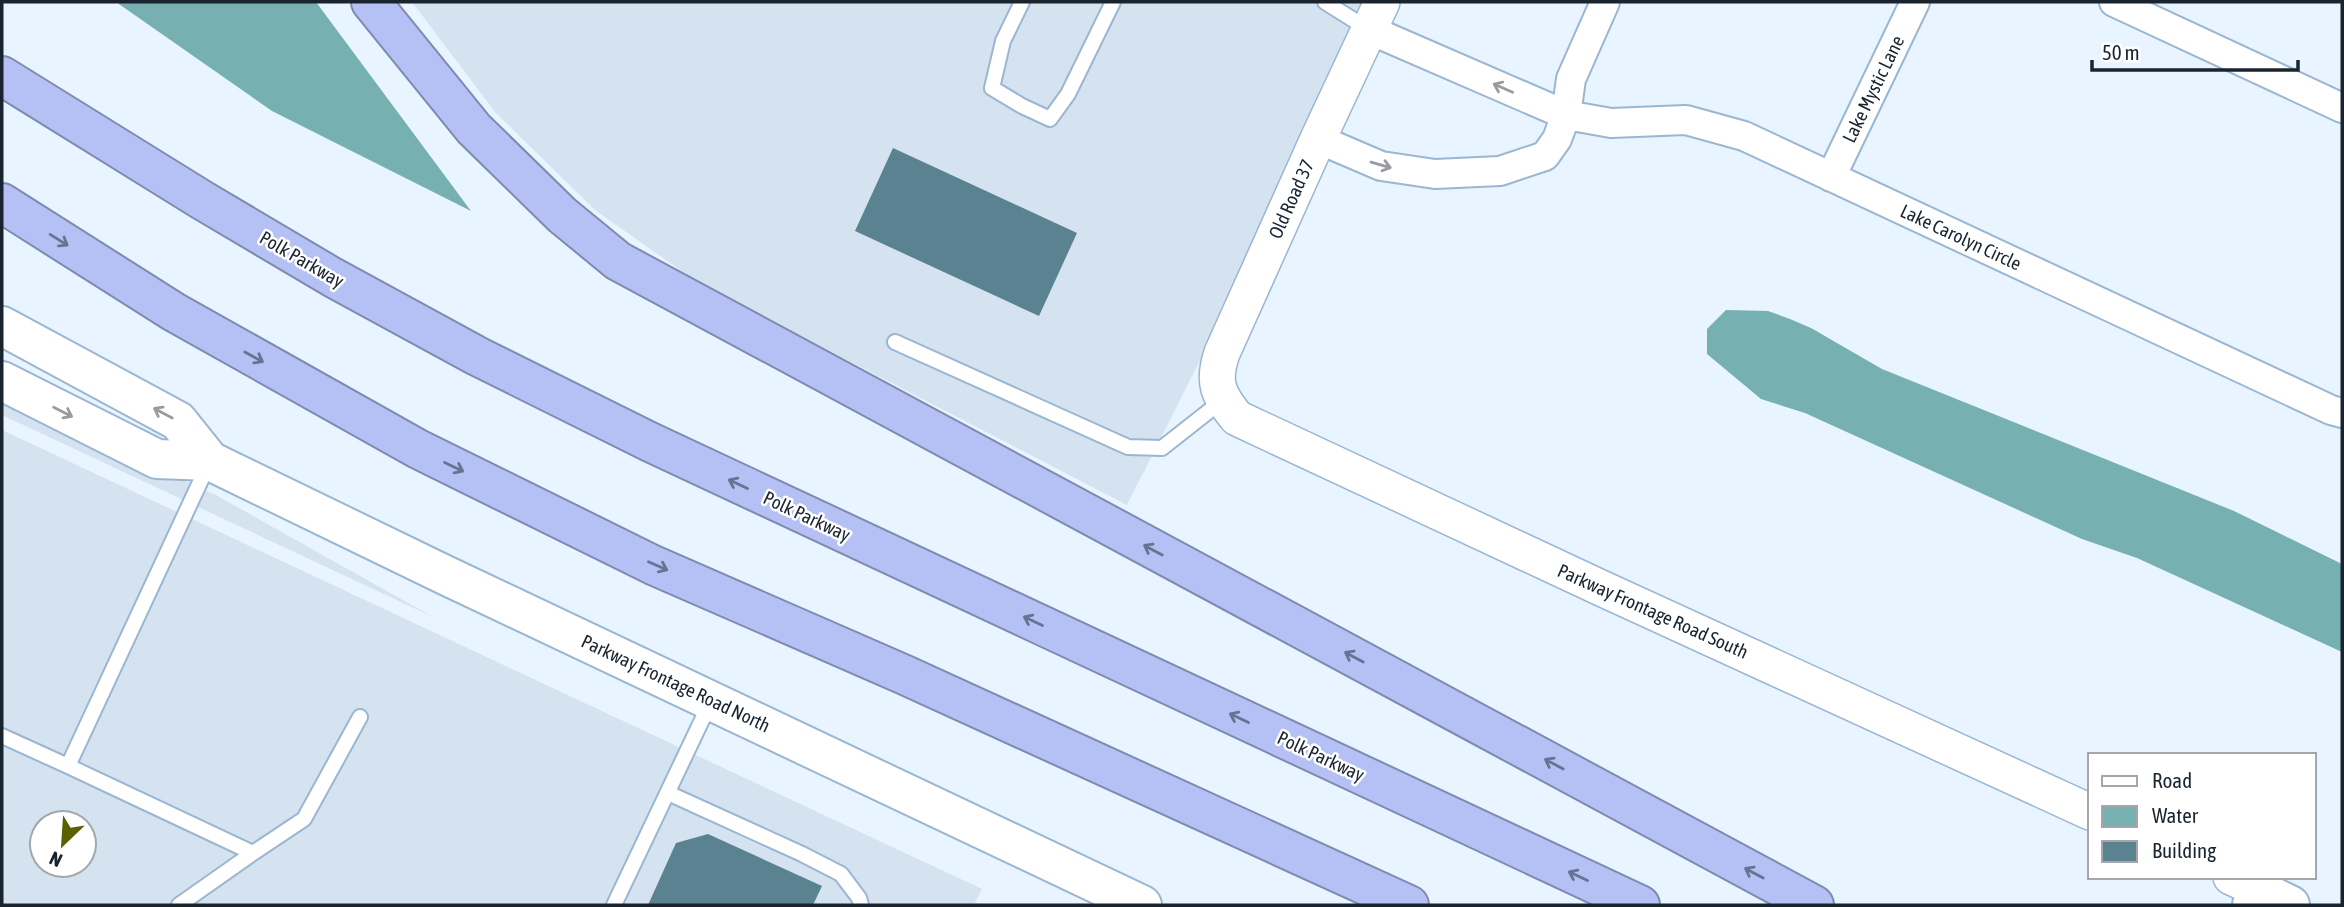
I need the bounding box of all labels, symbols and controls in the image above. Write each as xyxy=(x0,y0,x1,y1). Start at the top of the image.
scale bar xyxy=(2092,28,2298,72)
street label: Lake Mystic Lane xyxy=(1838,32,1908,146)
text: 50 m xyxy=(2102,40,2140,64)
one-way arrow xyxy=(1493,81,1515,94)
street label: Old Road 37 xyxy=(1264,156,1318,242)
one-way arrow xyxy=(1370,159,1392,172)
street label: Lake Carolyn Circle xyxy=(1897,199,2025,275)
street label: Polk Parkway xyxy=(256,226,348,292)
one-way arrow xyxy=(49,233,69,247)
one-way arrow xyxy=(244,350,264,364)
one-way arrow xyxy=(52,406,73,420)
one-way arrow xyxy=(154,406,174,420)
one-way arrow xyxy=(443,460,464,474)
one-way arrow xyxy=(728,476,749,490)
street label: Polk Parkway xyxy=(760,486,854,546)
one-way arrow xyxy=(1143,543,1163,557)
street label: Parkway Frontage Road South xyxy=(1554,559,1752,663)
one-way arrow xyxy=(647,560,668,574)
one-way arrow xyxy=(1023,614,1044,628)
street label: Parkway Frontage Road North xyxy=(578,630,774,736)
one-way arrow xyxy=(1344,650,1364,664)
one-way arrow xyxy=(1229,711,1250,724)
street label: Polk Parkway xyxy=(1274,726,1368,786)
legend xyxy=(2088,753,2316,879)
one-way arrow xyxy=(1544,757,1565,770)
text: Road xyxy=(2152,768,2192,792)
text: Water xyxy=(2152,803,2199,827)
north arrow xyxy=(28,809,98,879)
text: Building xyxy=(2152,838,2216,862)
text: N xyxy=(46,847,66,872)
one-way arrow xyxy=(1744,866,1765,879)
one-way arrow xyxy=(1568,869,1589,883)

